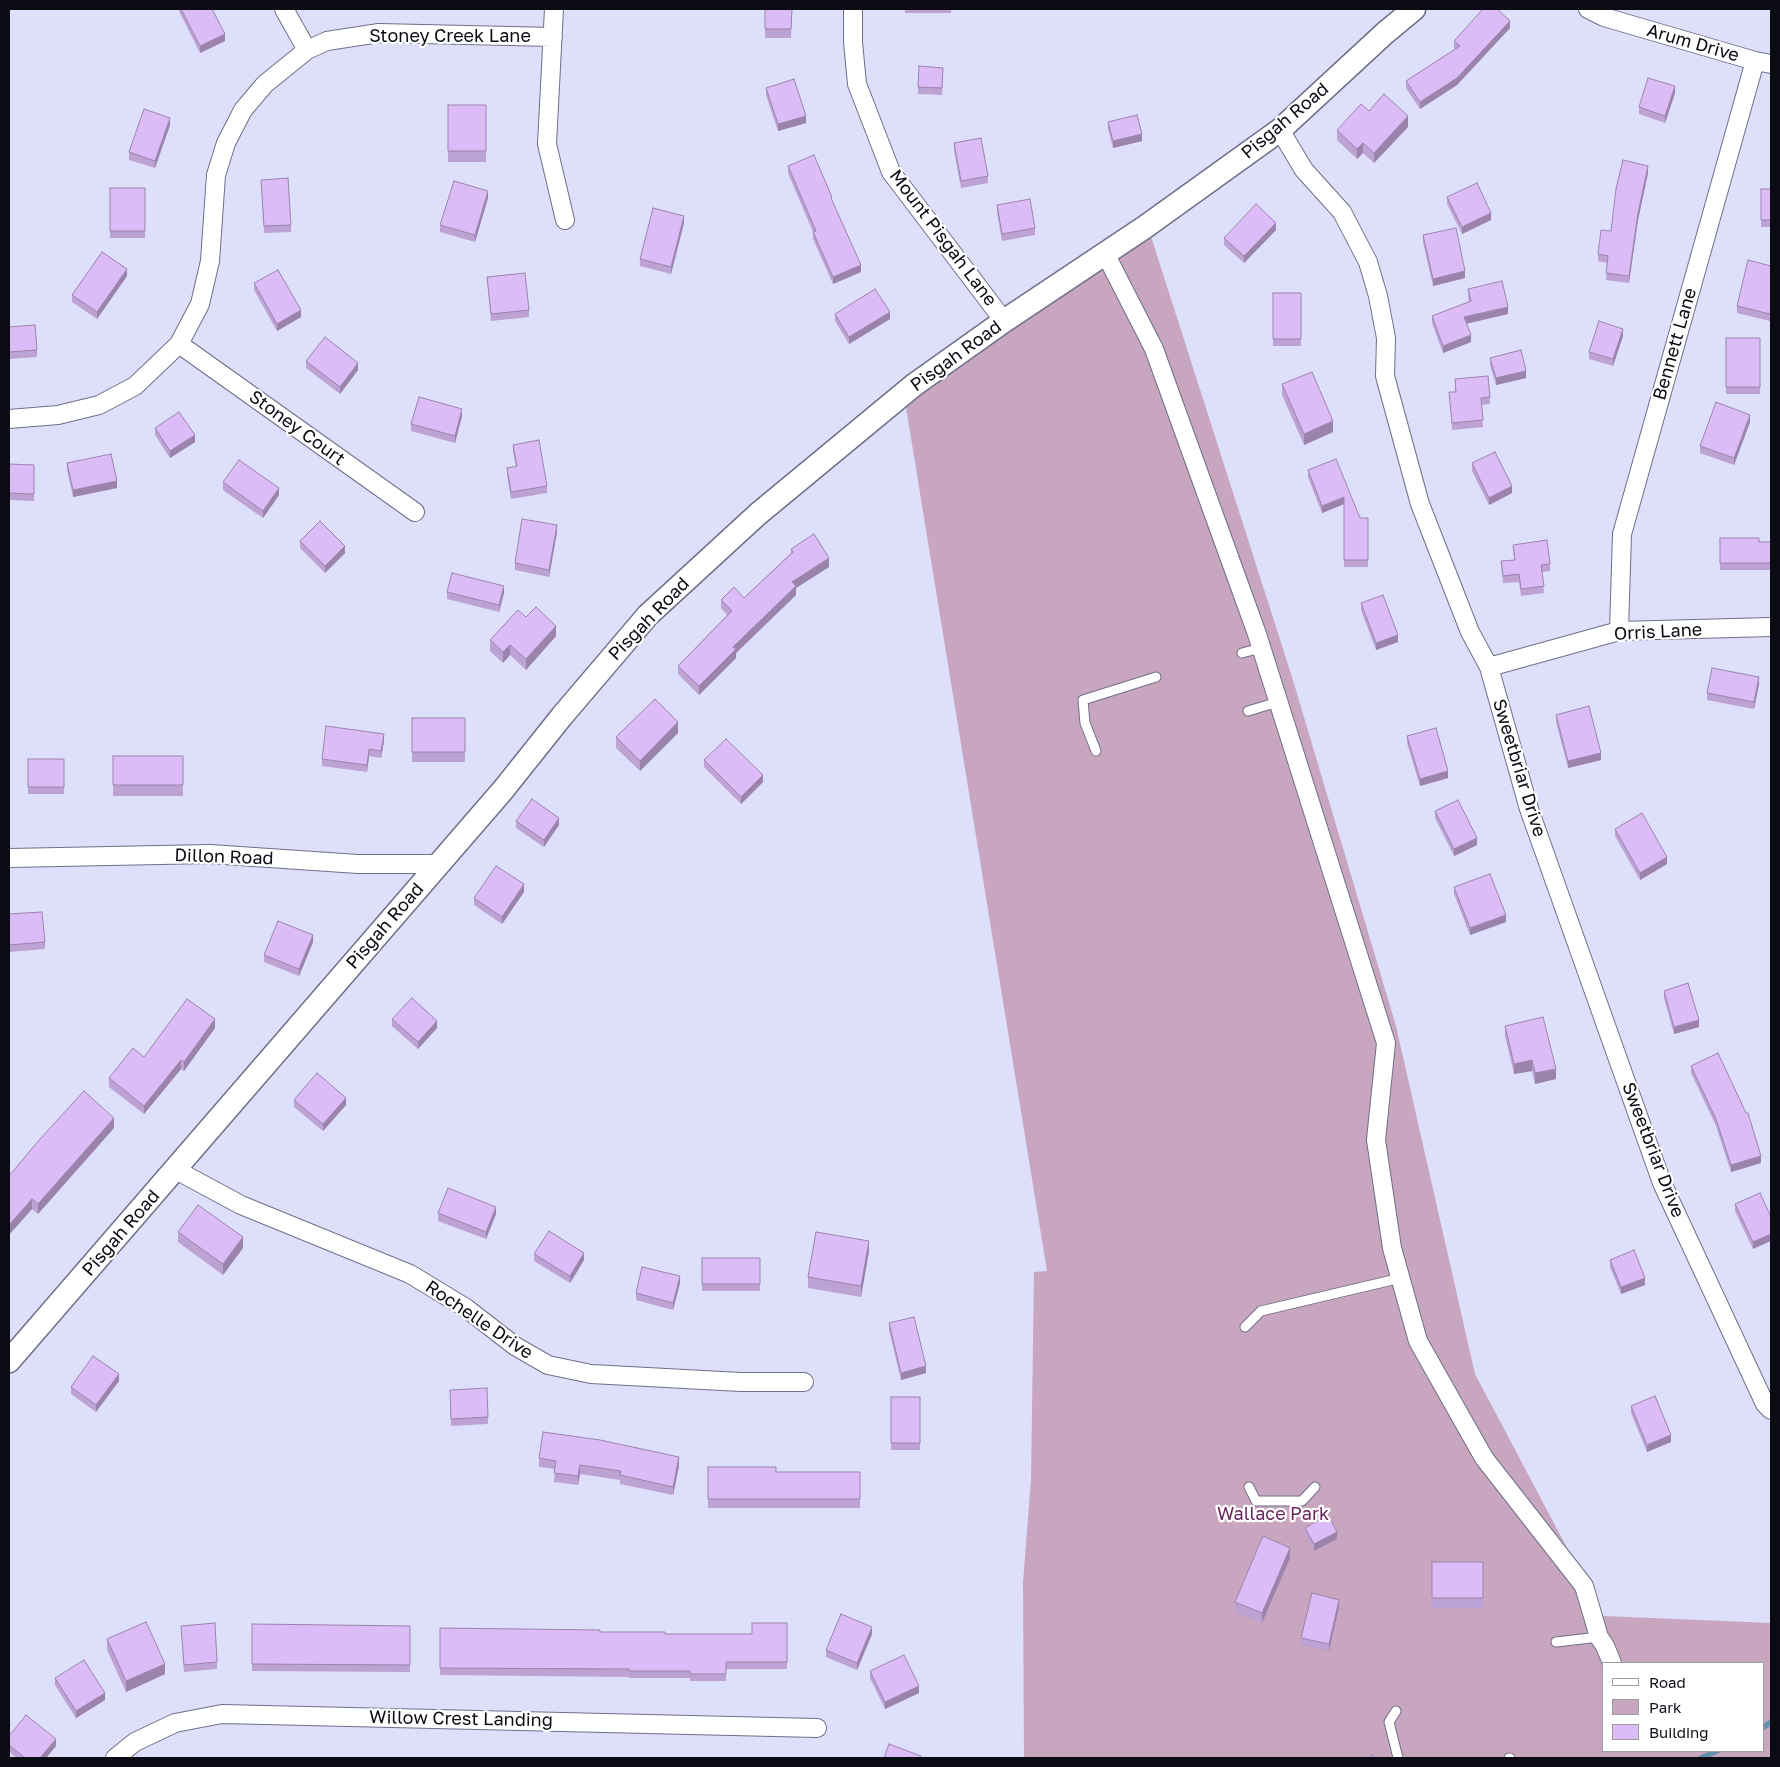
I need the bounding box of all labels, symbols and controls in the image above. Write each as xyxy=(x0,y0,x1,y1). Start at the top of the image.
street label: Arum Drive xyxy=(1644,20,1742,66)
street label: Stoney Creek Lane xyxy=(369,25,531,47)
street label: Pisgah Road xyxy=(1237,78,1333,164)
street label: Mount Pisgah Lane xyxy=(885,166,1001,310)
street label: Bennett Lane xyxy=(1649,285,1701,403)
street label: Pisgah Road xyxy=(906,316,1006,396)
street label: Stoney Court xyxy=(245,386,349,470)
street label: Pisgah Road xyxy=(604,573,694,665)
street label: Orris Lane xyxy=(1613,619,1703,645)
street label: Sweetbriar Drive xyxy=(1488,696,1550,840)
street label: Dillon Road xyxy=(174,844,274,870)
street label: Pisgah Road xyxy=(342,879,428,973)
street label: Sweetbriar Drive xyxy=(1617,1079,1689,1221)
street label: Pisgah Road xyxy=(78,1186,164,1280)
street label: Rochelle Drive xyxy=(421,1276,537,1364)
park label: Wallace Park xyxy=(1217,1503,1329,1525)
legend xyxy=(1602,1662,1765,1752)
text: Road xyxy=(1649,1673,1686,1691)
text: Park xyxy=(1649,1698,1681,1716)
street label: Willow Crest Landing xyxy=(369,1707,553,1731)
text: Building xyxy=(1649,1723,1709,1741)

